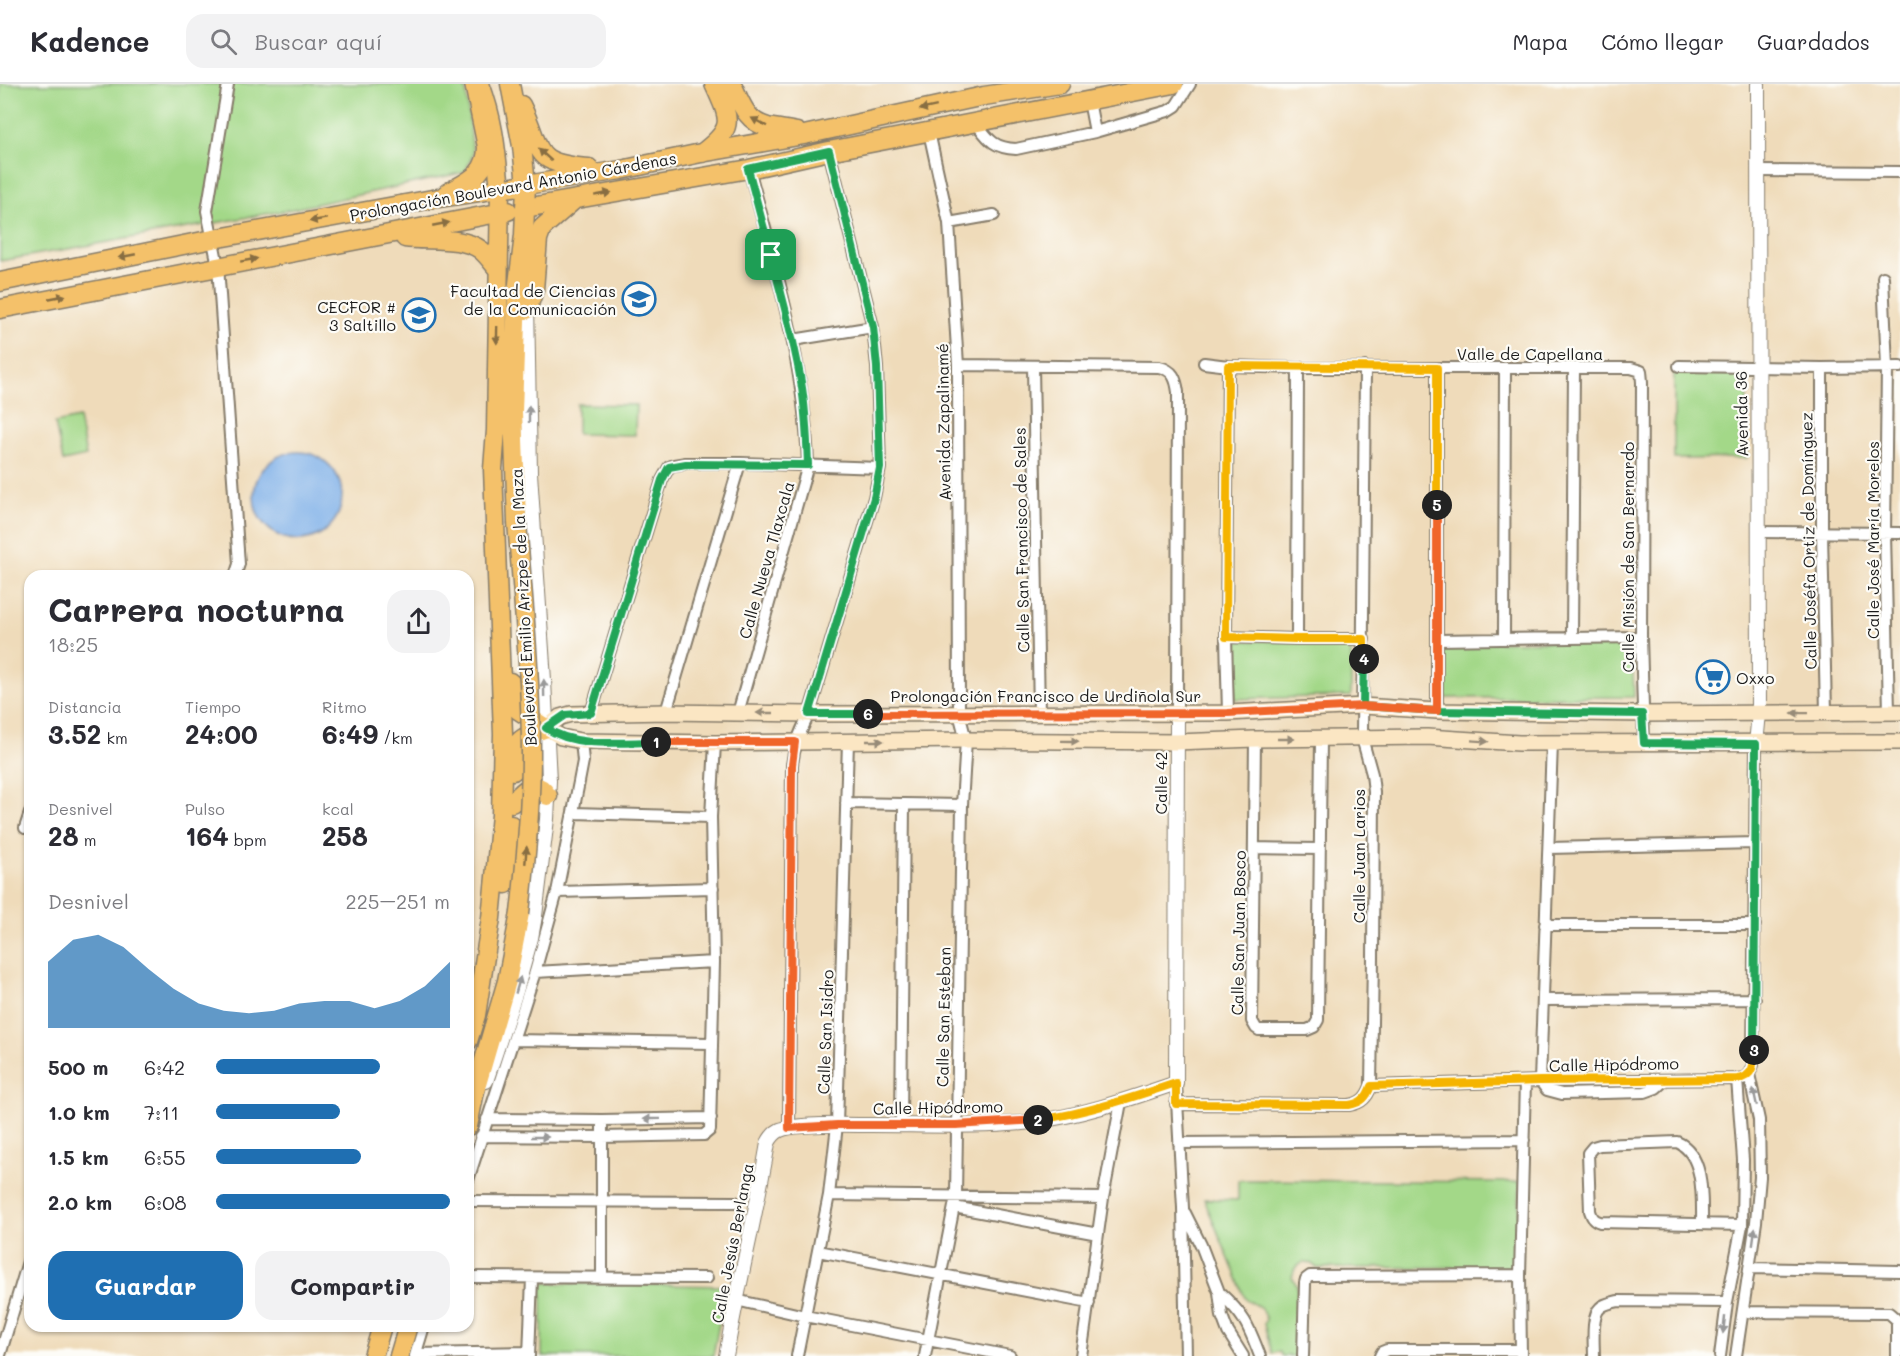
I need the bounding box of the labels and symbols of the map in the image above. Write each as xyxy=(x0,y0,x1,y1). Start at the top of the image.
one-way arrow xyxy=(919,104,937,114)
one-way arrow xyxy=(750,117,767,127)
street label: Prolongación Boulevard Antonio Cárdenas xyxy=(348,147,678,225)
one-way arrow xyxy=(538,148,553,162)
one-way arrow xyxy=(594,189,613,198)
one-way arrow xyxy=(308,216,327,225)
one-way arrow xyxy=(431,220,450,229)
pin xyxy=(745,229,796,280)
one-way arrow xyxy=(117,252,136,262)
one-way arrow xyxy=(239,255,258,264)
place label: Facultad de Ciencias de la Comunicación xyxy=(450,280,616,319)
school or university icon: Facultad de Ciencias de la Comunicación xyxy=(621,281,657,317)
one-way arrow xyxy=(48,292,67,301)
place label: CECFOR # 3 Saltillo xyxy=(317,296,396,335)
school or university icon: CECFOR # 3 Saltillo xyxy=(401,297,437,333)
one-way arrow xyxy=(492,325,502,344)
street label: Avenida Zapalinamé xyxy=(931,343,955,501)
street label: Valle de Capellana xyxy=(1457,343,1603,364)
street label: Avenida 36 xyxy=(1730,371,1752,457)
one-way arrow xyxy=(524,405,534,424)
street label: Calle Joséfa Ortiz de Domínguez xyxy=(1795,412,1821,670)
street label: Calle San Francisco de Sales xyxy=(1009,427,1033,653)
street label: Calle José María Morelos xyxy=(1862,441,1883,639)
street label: Calle Misión de San Bernardo xyxy=(1617,442,1638,672)
street label: Boulevard Emilio Arizpe de la Maza xyxy=(505,468,541,746)
street label: Calle Nueva Tlaxcala xyxy=(733,479,799,641)
pin: 5 xyxy=(1422,490,1452,520)
pin: 4 xyxy=(1349,644,1379,674)
supermarket icon: Oxxo xyxy=(1695,659,1731,695)
place label: Oxxo xyxy=(1736,667,1774,688)
one-way arrow xyxy=(539,679,549,698)
street label: Prolongación Francisco de Urdiñola Sur xyxy=(891,685,1201,706)
pin: 6 xyxy=(853,699,883,729)
one-way arrow xyxy=(755,708,774,718)
one-way arrow xyxy=(1790,708,1809,718)
pin: 1 xyxy=(641,727,671,757)
one-way arrow xyxy=(1276,734,1295,744)
one-way arrow xyxy=(865,736,884,746)
one-way arrow xyxy=(1060,736,1079,746)
one-way arrow xyxy=(1471,736,1490,745)
street label: Calle 42 xyxy=(1150,752,1171,814)
street label: Calle Juan Larios xyxy=(1348,789,1369,923)
one-way arrow xyxy=(521,845,531,864)
street label: Calle San Juan Bosco xyxy=(1226,850,1250,1016)
street label: Calle San Esteban xyxy=(931,947,955,1087)
street label: Calle San Isidro xyxy=(812,969,838,1095)
one-way arrow xyxy=(514,976,523,994)
pin: 3 xyxy=(1739,1035,1769,1065)
street label: Calle Hipódromo xyxy=(1549,1052,1679,1076)
one-way arrow xyxy=(1750,1087,1759,1106)
street label: Calle Hipódromo xyxy=(873,1095,1003,1119)
pin: 2 xyxy=(1023,1105,1053,1135)
one-way arrow xyxy=(643,1114,662,1124)
one-way arrow xyxy=(530,1132,549,1142)
street label: Calle Jesús Berlanga xyxy=(706,1161,758,1325)
one-way arrow xyxy=(1749,1226,1759,1245)
one-way arrow xyxy=(1719,1316,1728,1335)

